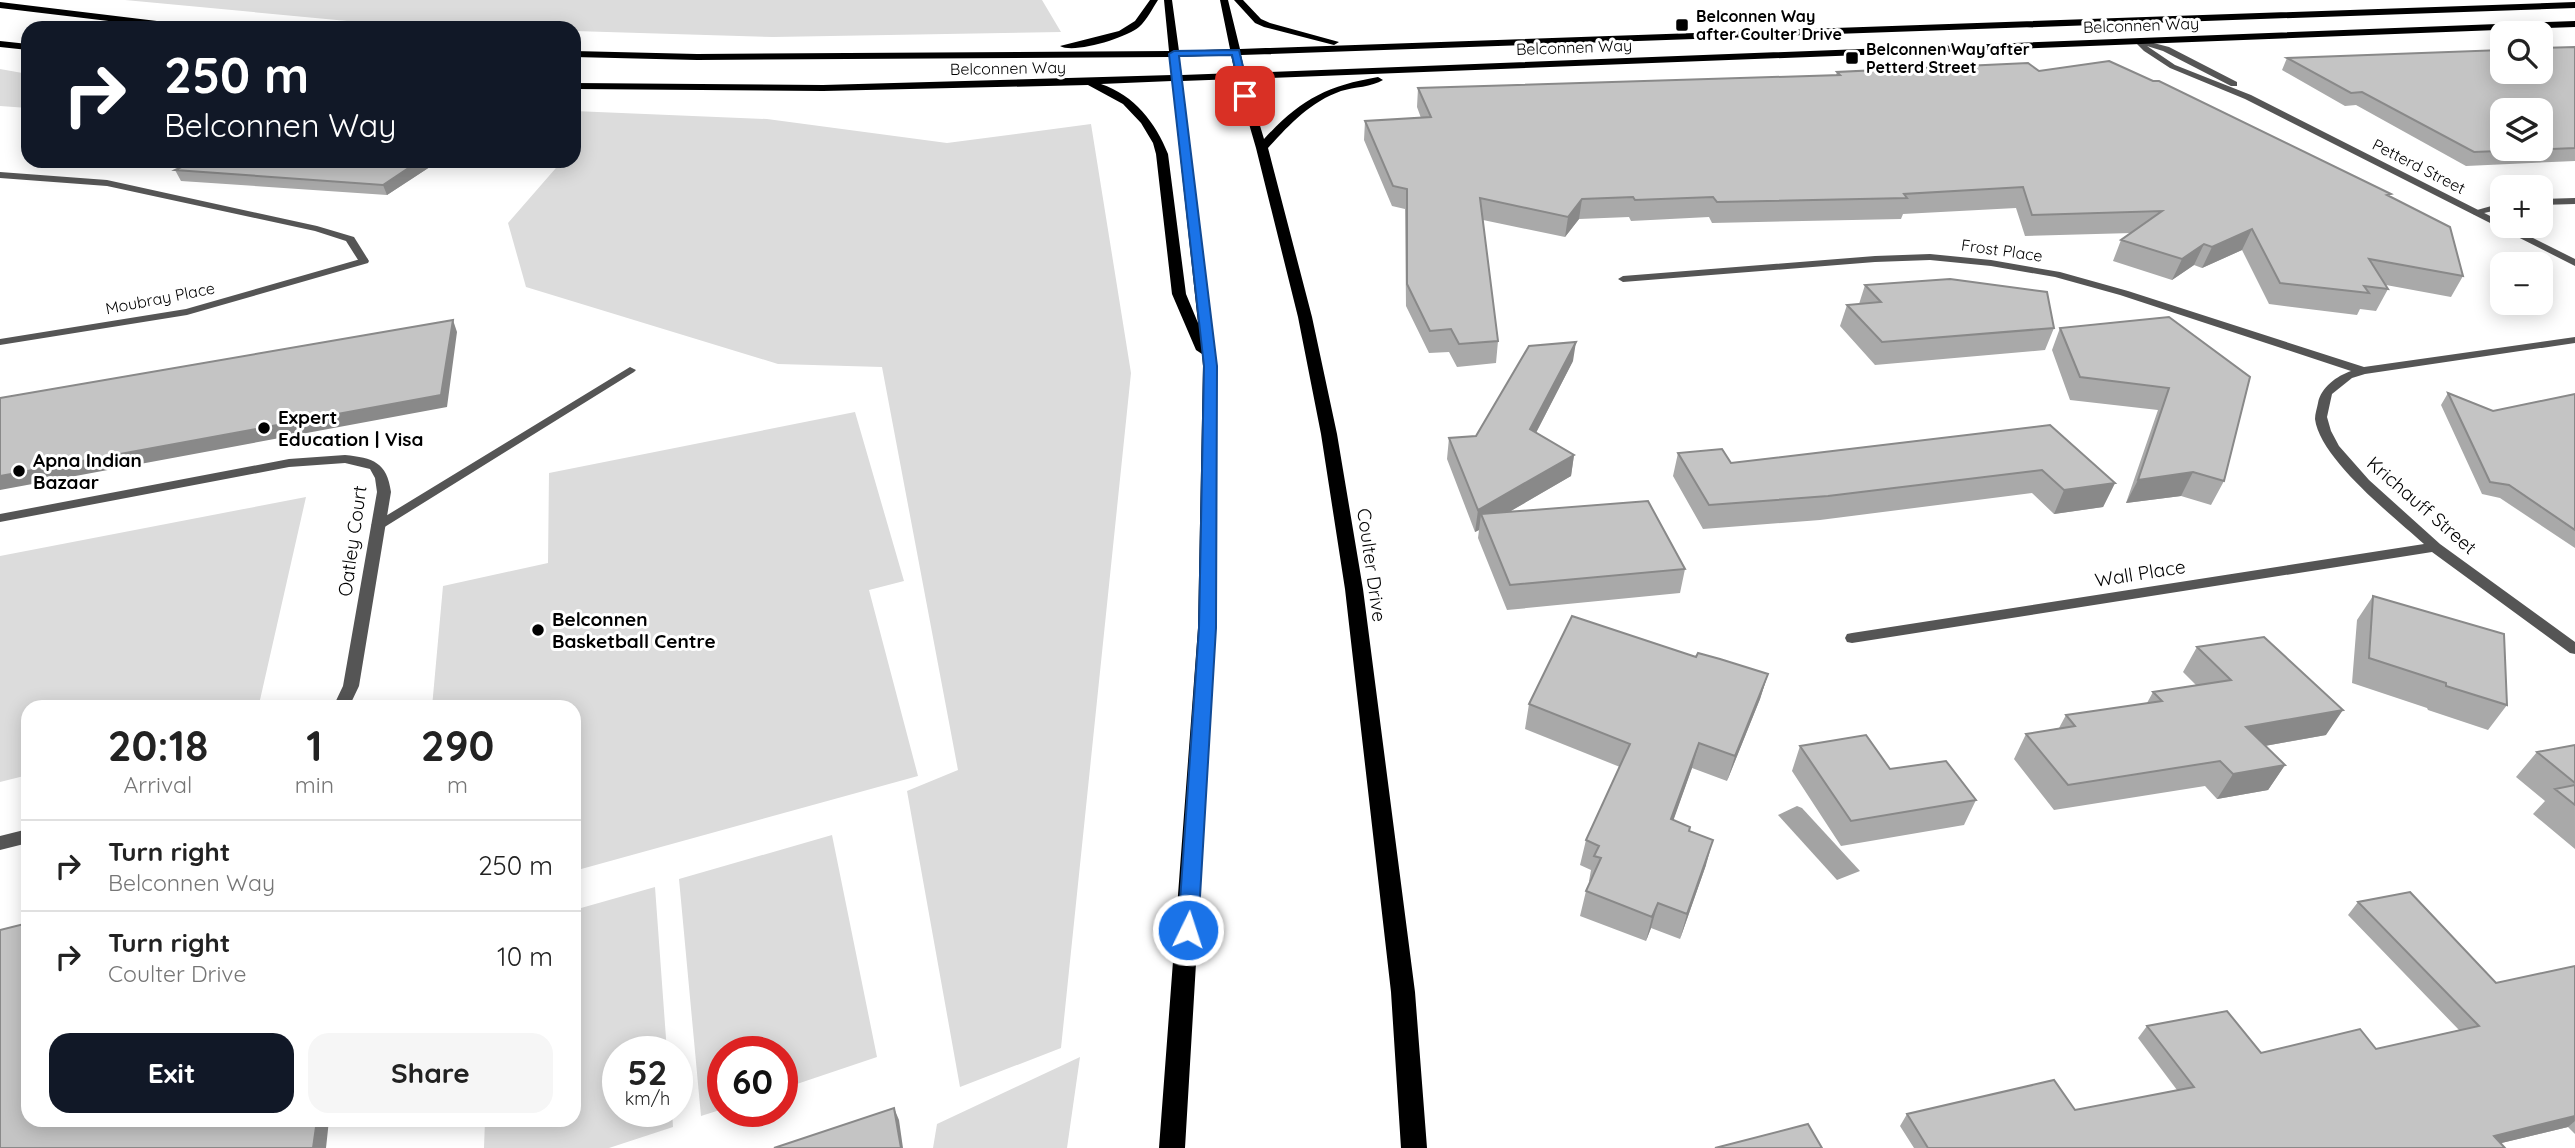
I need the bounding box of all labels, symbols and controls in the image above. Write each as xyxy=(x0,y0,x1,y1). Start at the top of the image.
place label: Belconnen Way after Coulter Drive xyxy=(1696,6,1842,44)
street label: Belconnen Way xyxy=(2083,13,2199,37)
marker: Belconnen Way after Coulter Drive xyxy=(1674,17,1690,33)
map controls xyxy=(2490,21,2553,315)
button: search xyxy=(2490,21,2553,84)
street label: Belconnen Way xyxy=(1516,35,1632,59)
place label: Belconnen Way after Petterd Street xyxy=(1866,39,2030,77)
text: 250 m xyxy=(164,44,309,105)
icon: right xyxy=(49,49,140,140)
marker: Belconnen Way after Petterd Street xyxy=(1844,50,1860,66)
street label: Belconnen Way xyxy=(950,57,1066,79)
pin xyxy=(1215,66,1275,126)
icon: arrive xyxy=(1226,77,1264,115)
button: layers xyxy=(2490,98,2553,161)
text: Belconnen Way xyxy=(164,105,396,145)
street label: Petterd Street xyxy=(2369,134,2469,198)
button: + xyxy=(2490,175,2553,238)
street label: Frost Place xyxy=(1960,234,2044,266)
button: − xyxy=(2490,252,2553,315)
street label: Moubray Place xyxy=(104,278,216,318)
place label: Expert Education | Visa xyxy=(278,405,423,451)
marker: Expert Education | Visa xyxy=(256,420,272,436)
place label: Apna Indian Bazaar xyxy=(33,448,142,494)
street label: Krichauff Street xyxy=(2362,451,2482,559)
marker: Apna Indian Bazaar xyxy=(11,463,27,479)
street label: Oatley Court xyxy=(332,484,372,598)
street label: Coulter Drive xyxy=(1352,507,1392,623)
street label: Wall Place xyxy=(2093,554,2187,592)
place label: Belconnen Basketball Centre xyxy=(552,607,716,653)
marker: Belconnen Basketball Centre xyxy=(530,622,546,638)
text: 20:18 xyxy=(108,719,208,772)
text: 1 xyxy=(306,719,323,772)
text: 290 xyxy=(421,719,494,772)
text: Arrival xyxy=(123,770,192,799)
text: min xyxy=(295,770,334,799)
text: m xyxy=(447,770,468,799)
text: Turn right xyxy=(108,835,230,868)
icon: right xyxy=(49,847,87,885)
text: 250 m xyxy=(478,849,553,882)
text: Belconnen Way xyxy=(108,868,275,897)
position arrow xyxy=(1151,893,1225,967)
text: Turn right xyxy=(108,926,230,959)
icon: right xyxy=(49,938,87,976)
text: 10 m xyxy=(497,940,553,973)
text: Coulter Drive xyxy=(108,959,246,988)
button: Exit xyxy=(49,1033,294,1113)
button: Share xyxy=(308,1033,553,1113)
speed limit sign: 60 xyxy=(707,1036,798,1127)
text: 52 xyxy=(627,1050,668,1094)
text: km/h xyxy=(625,1087,670,1110)

